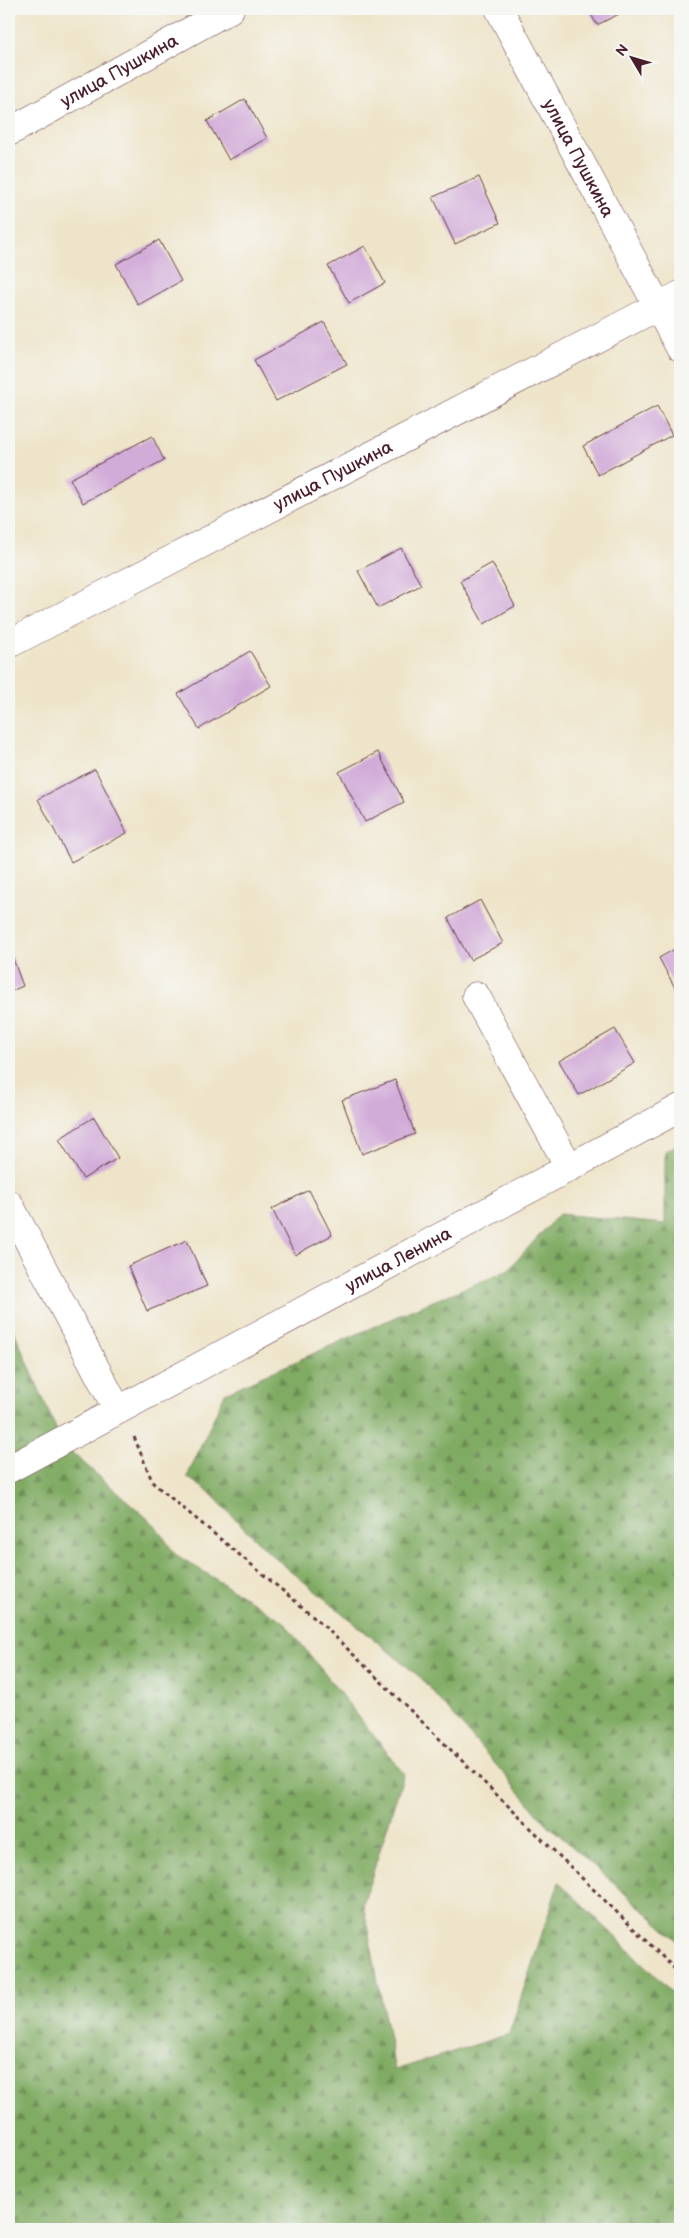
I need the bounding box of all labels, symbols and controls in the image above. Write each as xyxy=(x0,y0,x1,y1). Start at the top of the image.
street label: улица Пушкина xyxy=(57,30,182,112)
north arrow xyxy=(606,32,656,82)
text: N xyxy=(612,41,632,60)
street label: улица Пушкина xyxy=(539,95,619,221)
street label: улица Пушкина xyxy=(270,436,396,515)
street label: улица Ленина xyxy=(342,1222,455,1297)

